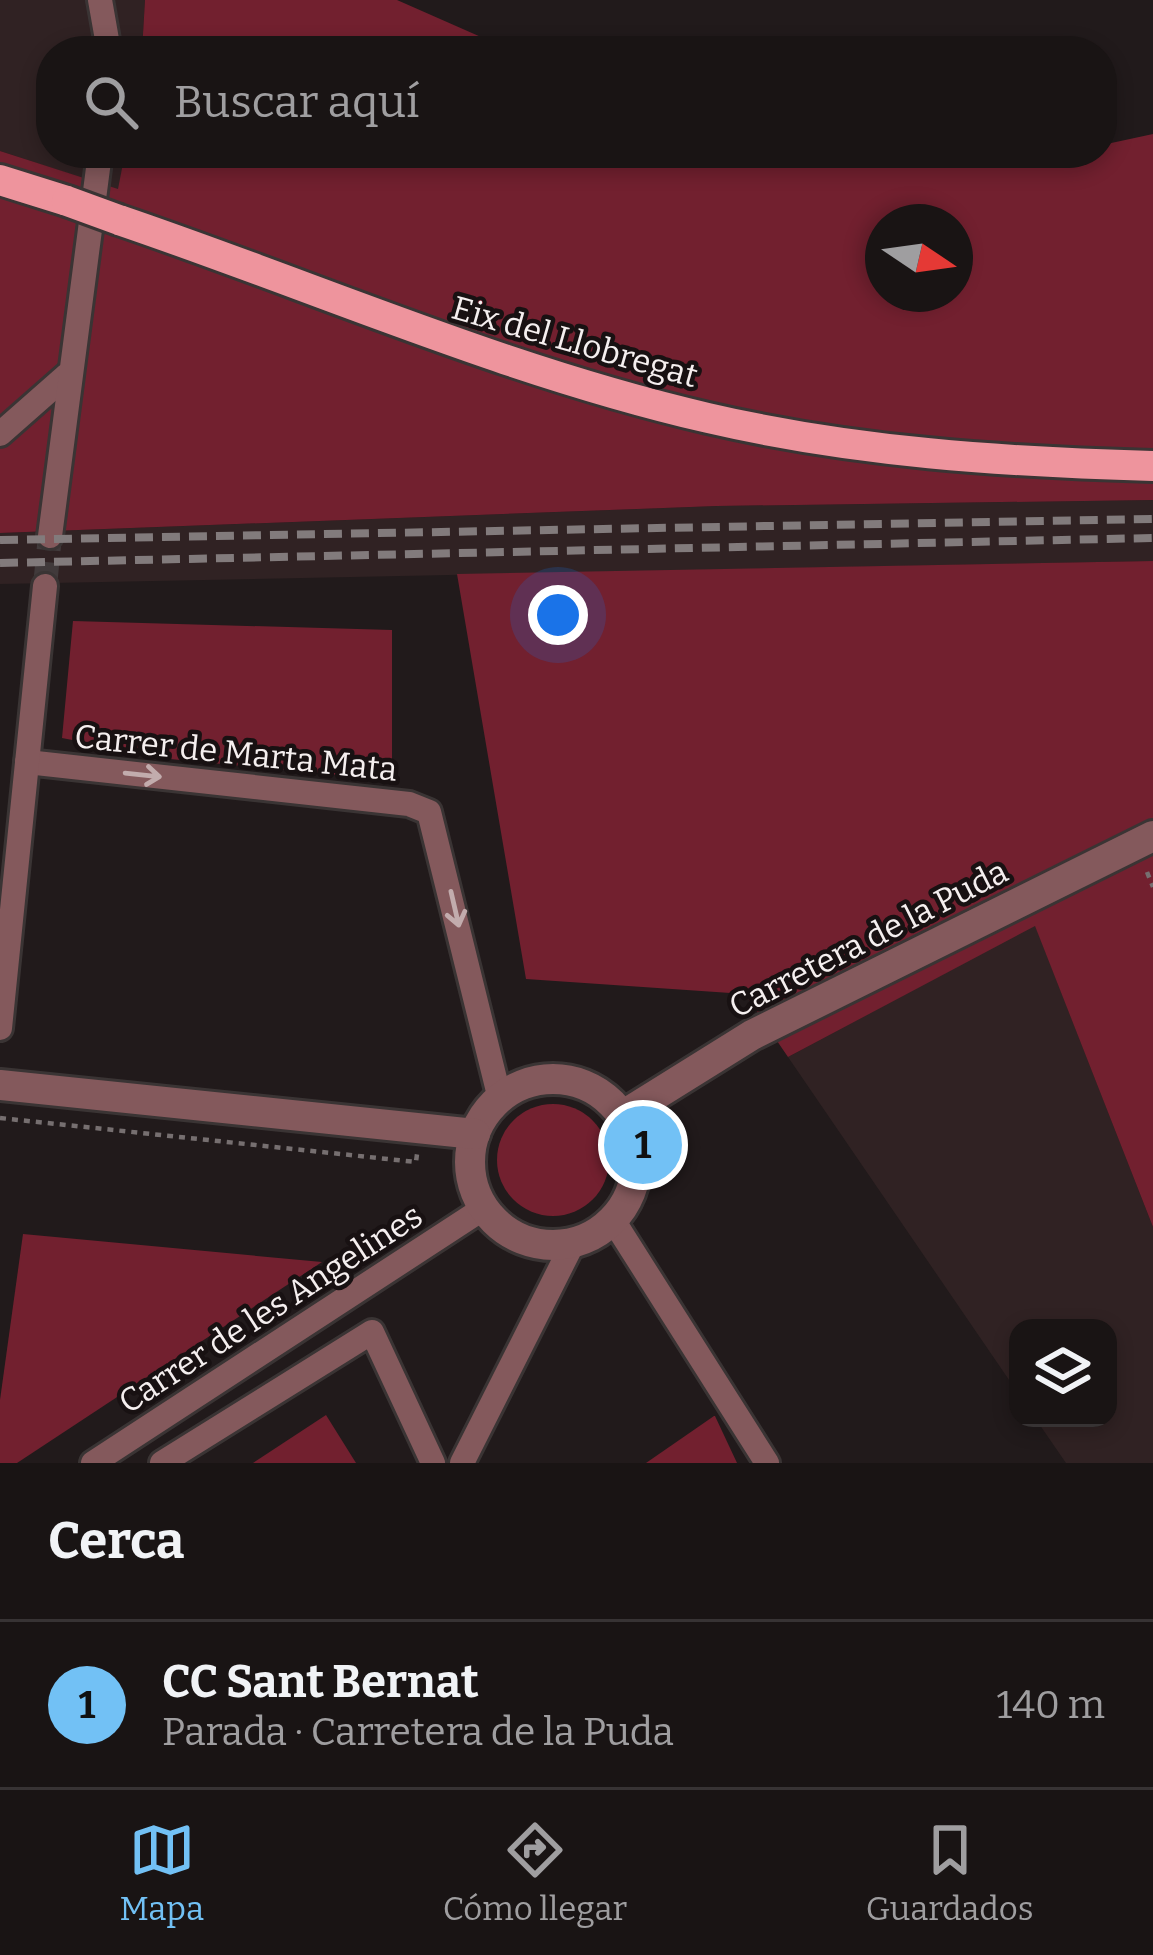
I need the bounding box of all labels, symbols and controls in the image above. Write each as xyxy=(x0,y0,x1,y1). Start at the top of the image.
search box xyxy=(36,36,1117,168)
icon: search xyxy=(78,69,144,135)
text: Buscar aquí xyxy=(174,75,419,129)
north arrow xyxy=(865,204,973,312)
street label: Eix del Llobregat xyxy=(447,288,702,396)
your location xyxy=(528,585,588,645)
street label: Carrer de Marta Mata xyxy=(72,716,399,790)
one-way arrow xyxy=(123,764,162,787)
street label: Carretera de la Puda xyxy=(723,851,1014,1026)
one-way arrow xyxy=(445,889,468,927)
pin: 1 xyxy=(604,1100,682,1190)
street label: Carrer de les Angelines xyxy=(111,1196,430,1422)
map controls xyxy=(1009,1319,1117,1427)
button: layers xyxy=(1009,1319,1117,1427)
text: Cerca xyxy=(48,1510,184,1572)
text: CC Sant Bernat xyxy=(162,1655,479,1709)
text: 1 xyxy=(79,1682,95,1728)
text: 140 m xyxy=(996,1682,1105,1728)
text: Parada · Carretera de la Puda xyxy=(162,1709,674,1755)
tab: Mapa xyxy=(119,1817,204,1929)
tab: Cómo llegar xyxy=(443,1817,627,1929)
tab: Guardados xyxy=(866,1817,1034,1929)

